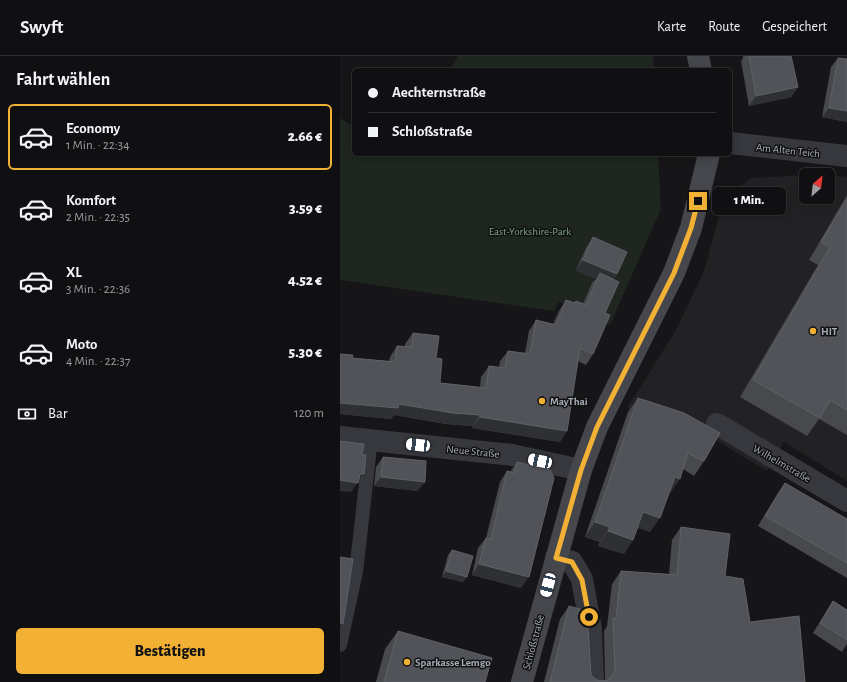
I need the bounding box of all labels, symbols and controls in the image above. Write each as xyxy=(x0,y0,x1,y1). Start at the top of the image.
text: Swyft xyxy=(20,18,64,37)
text: Karte xyxy=(657,20,686,34)
text: Route xyxy=(708,20,740,34)
text: Gespeichert xyxy=(762,20,827,34)
text: Fahrt wählen xyxy=(16,71,110,89)
text: Aechternstraße xyxy=(392,85,486,100)
icon: car xyxy=(18,119,54,155)
text: Economy xyxy=(66,121,120,136)
text: Schloßstraße xyxy=(392,124,472,139)
text: 2.66 € xyxy=(288,129,322,144)
text: 1 Min. · 22:34 xyxy=(66,139,129,152)
street label: Am Alten Teich xyxy=(755,142,820,159)
north arrow xyxy=(799,168,835,204)
map controls xyxy=(799,168,835,204)
callout: 1 Min. xyxy=(712,187,786,215)
icon: car xyxy=(18,191,54,227)
route end xyxy=(689,192,707,210)
text: Komfort xyxy=(66,193,116,208)
text: 1 Min. xyxy=(734,194,764,207)
text: 3.59 € xyxy=(289,201,322,216)
text: 2 Min. · 22:35 xyxy=(66,211,130,224)
park label: East-Yorkshire-Park xyxy=(489,226,571,237)
icon: car xyxy=(18,263,54,299)
text: XL xyxy=(66,265,82,280)
text: 4.52 € xyxy=(288,273,322,288)
text: 3 Min. · 22:36 xyxy=(66,283,130,296)
marker: HIT xyxy=(808,326,818,336)
place label: HIT xyxy=(821,326,838,337)
icon: car xyxy=(18,335,54,371)
text: Moto xyxy=(66,337,98,352)
text: 5.30 € xyxy=(289,345,322,360)
text: 4 Min. · 22:37 xyxy=(66,355,130,368)
marker: MayThai xyxy=(537,396,547,406)
place label: MayThai xyxy=(550,396,588,407)
icon: cash xyxy=(16,403,38,425)
text: Bar xyxy=(48,406,68,421)
text: 120 m xyxy=(294,407,324,420)
car xyxy=(405,438,431,452)
street label: Wilhelmstraße xyxy=(751,442,813,484)
street label: Neue Straße xyxy=(446,443,500,460)
car xyxy=(527,453,553,469)
car xyxy=(539,572,557,598)
route start xyxy=(580,608,598,626)
street label: Schloßstraße xyxy=(521,614,546,671)
button: Bestätigen xyxy=(16,628,324,674)
marker: Sparkasse Lemgo xyxy=(402,657,412,667)
place label: Sparkasse Lemgo xyxy=(415,657,491,668)

